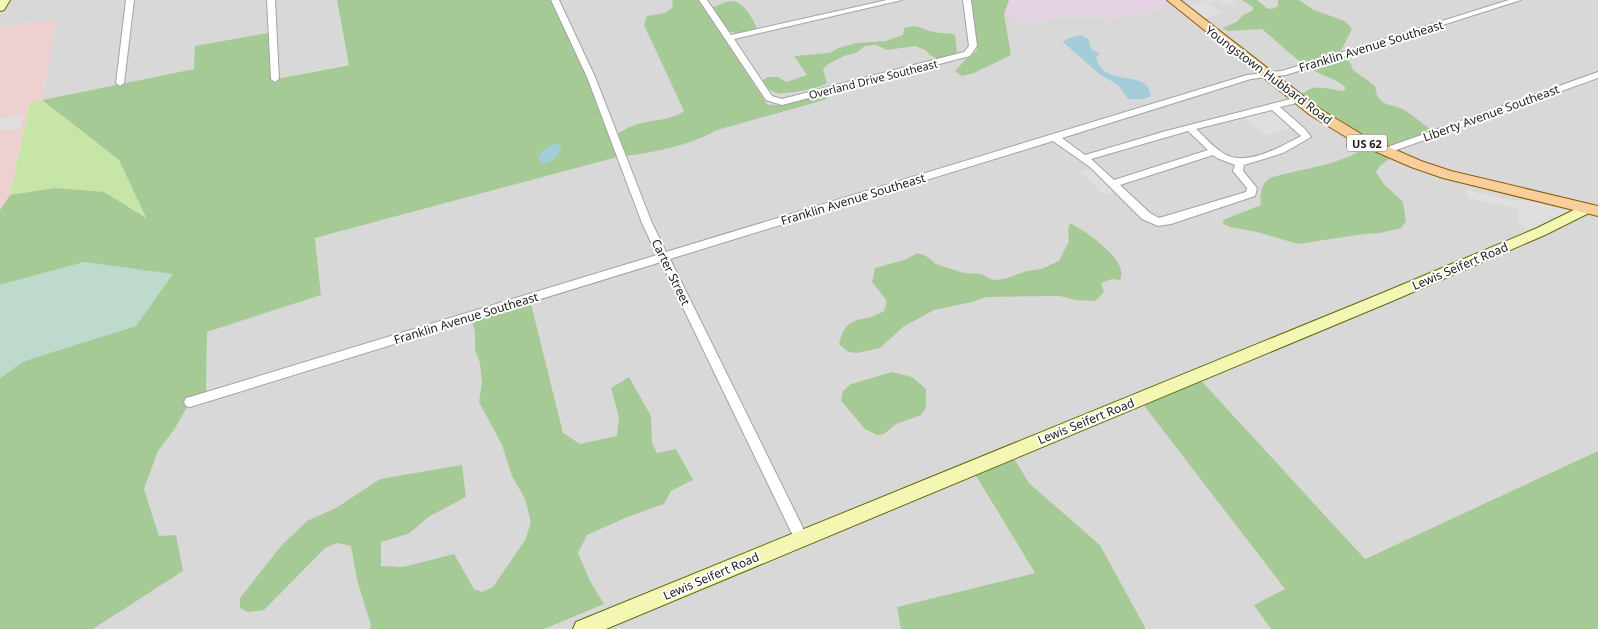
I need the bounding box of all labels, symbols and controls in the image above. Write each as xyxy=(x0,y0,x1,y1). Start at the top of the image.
street label: Franklin Avenue Southeast xyxy=(1297,16,1446,76)
street label: Youngstown Hubbard Road xyxy=(1202,22,1336,128)
street label: Overland Drive Southeast xyxy=(807,56,939,102)
street label: Liberty Avenue Southeast xyxy=(1420,80,1562,146)
road number: US 62 xyxy=(1347,134,1387,152)
street label: Franklin Avenue Southeast xyxy=(779,169,928,229)
street label: Carter Street xyxy=(648,236,695,309)
street label: Lewis Seifert Road xyxy=(1409,238,1511,294)
street label: Franklin Avenue Southeast xyxy=(392,288,541,348)
street label: Lewis Seifert Road xyxy=(1035,394,1137,448)
street label: Lewis Seifert Road xyxy=(660,548,762,604)

